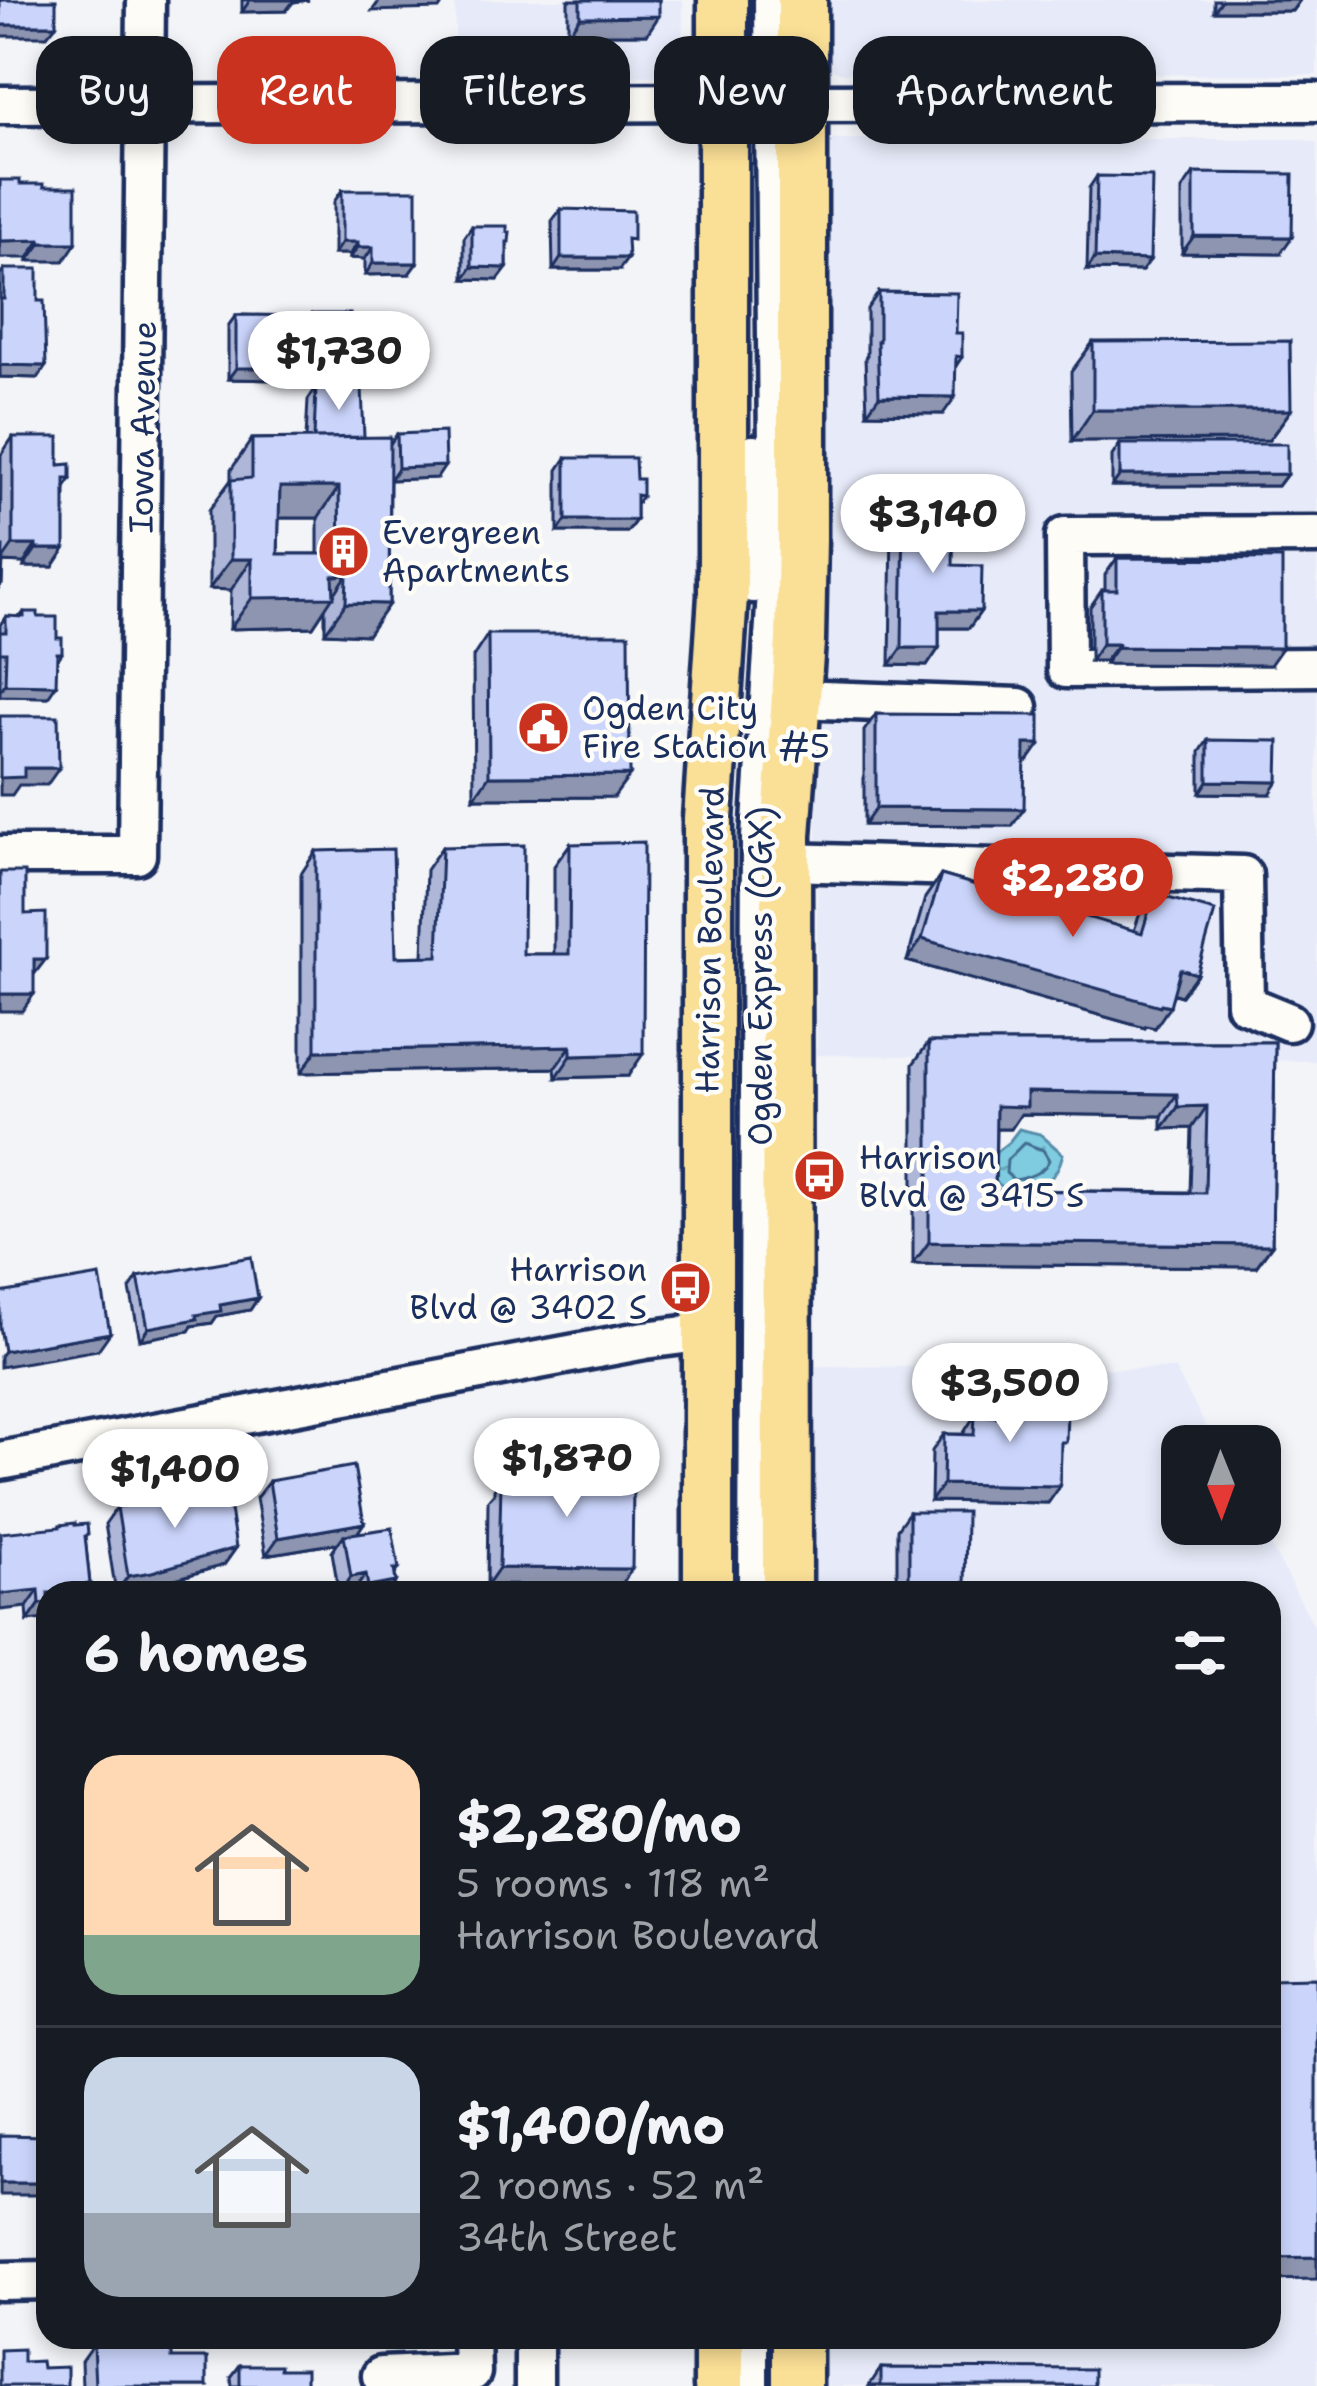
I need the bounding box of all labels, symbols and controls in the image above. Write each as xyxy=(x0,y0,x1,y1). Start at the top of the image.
chip: Buy xyxy=(36,36,193,144)
chip: Rent xyxy=(217,36,396,144)
chip: Filters xyxy=(420,36,630,144)
chip: New xyxy=(654,36,829,144)
chip: Apartment xyxy=(853,36,1156,144)
pin: $1,730 xyxy=(241,311,437,413)
street label: Iowa Avenue xyxy=(118,320,167,534)
text: $1,730 xyxy=(275,324,403,376)
pin: $3,140 xyxy=(835,474,1031,576)
text: $3,140 xyxy=(868,487,999,539)
place label: Evergreen Apartments xyxy=(382,510,570,593)
building icon: Evergreen Apartments xyxy=(315,523,371,579)
place label: Ogden City Fire Station #5 xyxy=(582,686,830,769)
public building icon: Ogden City Fire Station #5 xyxy=(515,699,571,755)
street label: Harrison Boulevard xyxy=(684,786,735,1094)
street label: Ogden Express (OGX) xyxy=(738,806,783,1146)
pin: $2,280 xyxy=(975,838,1171,940)
text: $2,280 xyxy=(1001,851,1145,903)
place label: Harrison Blvd @ 3415 S xyxy=(859,1135,1084,1218)
bus stop icon: Harrison Blvd @ 3415 S xyxy=(792,1148,848,1204)
place label: Harrison Blvd @ 3402 S xyxy=(409,1247,647,1330)
bus stop icon: Harrison Blvd @ 3402 S xyxy=(658,1260,714,1316)
pin: $3,500 xyxy=(912,1343,1108,1445)
text: $3,500 xyxy=(939,1356,1081,1408)
pin: $1,870 xyxy=(469,1418,665,1520)
north arrow xyxy=(1161,1425,1281,1545)
map controls xyxy=(1161,1425,1281,1545)
pin: $1,400 xyxy=(77,1429,273,1531)
text: $1,870 xyxy=(501,1431,633,1483)
text: $1,400 xyxy=(109,1442,241,1494)
text: 6 homes xyxy=(84,1619,308,1687)
icon: filters xyxy=(1167,1620,1233,1686)
text: $2,280/mo xyxy=(456,1789,742,1857)
icon: home xyxy=(180,1803,324,1947)
text: 5 rooms · 118 m² xyxy=(456,1857,770,1909)
text: Harrison Boulevard xyxy=(456,1909,819,1961)
text: $1,400/mo xyxy=(456,2091,725,2159)
icon: home xyxy=(180,2105,324,2249)
text: 2 rooms · 52 m² xyxy=(456,2159,765,2211)
text: 34th Street xyxy=(456,2211,678,2263)

